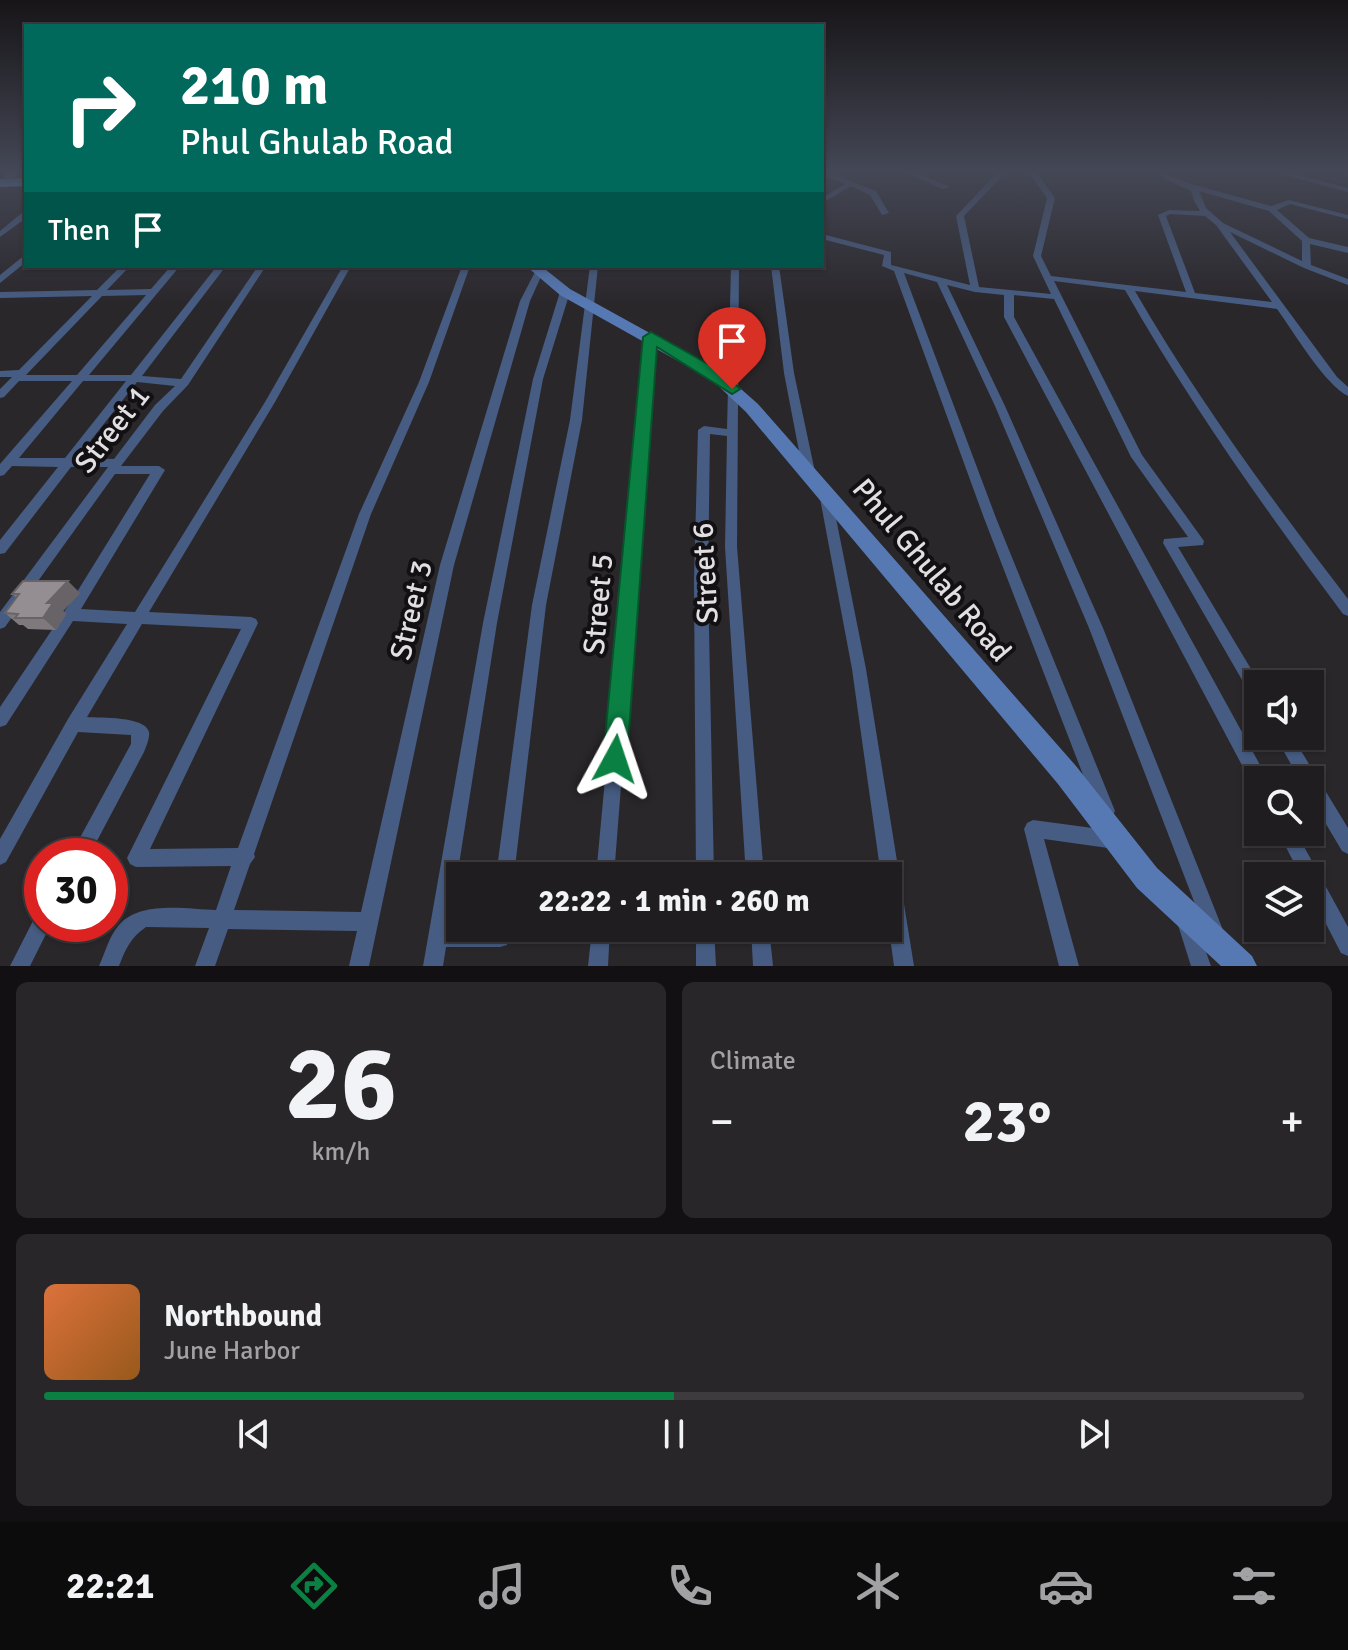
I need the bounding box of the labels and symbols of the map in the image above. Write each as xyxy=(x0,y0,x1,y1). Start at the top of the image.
pin xyxy=(698,307,766,389)
street label: Street 1 xyxy=(67,378,158,480)
street label: Phul Ghulab Road xyxy=(844,471,1019,670)
street label: Street 6 xyxy=(684,522,727,624)
street label: Street 5 xyxy=(576,552,621,656)
street label: Street 3 xyxy=(382,557,441,663)
position arrow xyxy=(573,717,657,801)
speed limit sign: 30 xyxy=(24,838,128,942)

